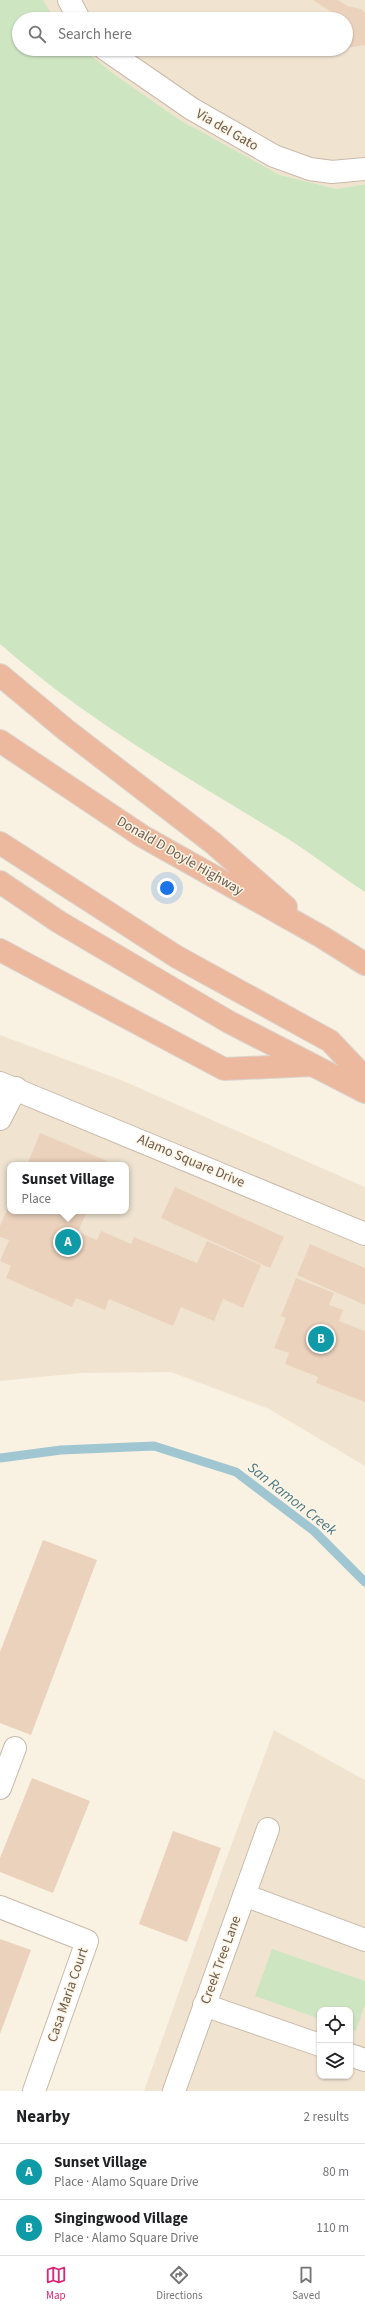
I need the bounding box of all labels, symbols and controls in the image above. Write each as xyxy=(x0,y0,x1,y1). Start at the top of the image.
search box xyxy=(12,12,353,56)
icon: search xyxy=(26,23,48,45)
text: Search here xyxy=(58,24,132,45)
street label: Via del Gato xyxy=(192,104,262,156)
street label: Donald D Doyle Highway xyxy=(113,812,247,901)
your location xyxy=(157,878,177,898)
street label: Alamo Square Drive xyxy=(134,1129,248,1193)
popup xyxy=(7,1162,129,1214)
text: Sunset Village xyxy=(22,1169,114,1190)
text: Place xyxy=(22,1190,51,1208)
pin: A xyxy=(55,1227,81,1257)
pin: B xyxy=(308,1324,334,1354)
water label: San Ramon Creek xyxy=(243,1457,342,1541)
street label: Creek Tree Lane xyxy=(196,1913,246,2007)
street label: Casa Maria Court xyxy=(42,1945,94,2045)
map controls xyxy=(317,2007,353,2079)
button: locate xyxy=(317,2007,353,2043)
button: layers xyxy=(317,2043,353,2079)
text: Nearby xyxy=(16,2105,70,2129)
text: 2 results xyxy=(304,2108,349,2126)
text: Sunset Village xyxy=(54,2152,147,2173)
text: A xyxy=(25,2163,33,2181)
text: 80 m xyxy=(323,2163,349,2181)
text: Place · Alamo Square Drive xyxy=(54,2173,199,2191)
text: Singingwood Village xyxy=(54,2208,188,2229)
text: B xyxy=(25,2219,33,2237)
text: 110 m xyxy=(316,2219,349,2237)
text: Place · Alamo Square Drive xyxy=(54,2229,199,2247)
tab: Map xyxy=(45,2264,67,2303)
tab: Directions xyxy=(156,2264,203,2303)
tab: Saved xyxy=(292,2264,320,2303)

